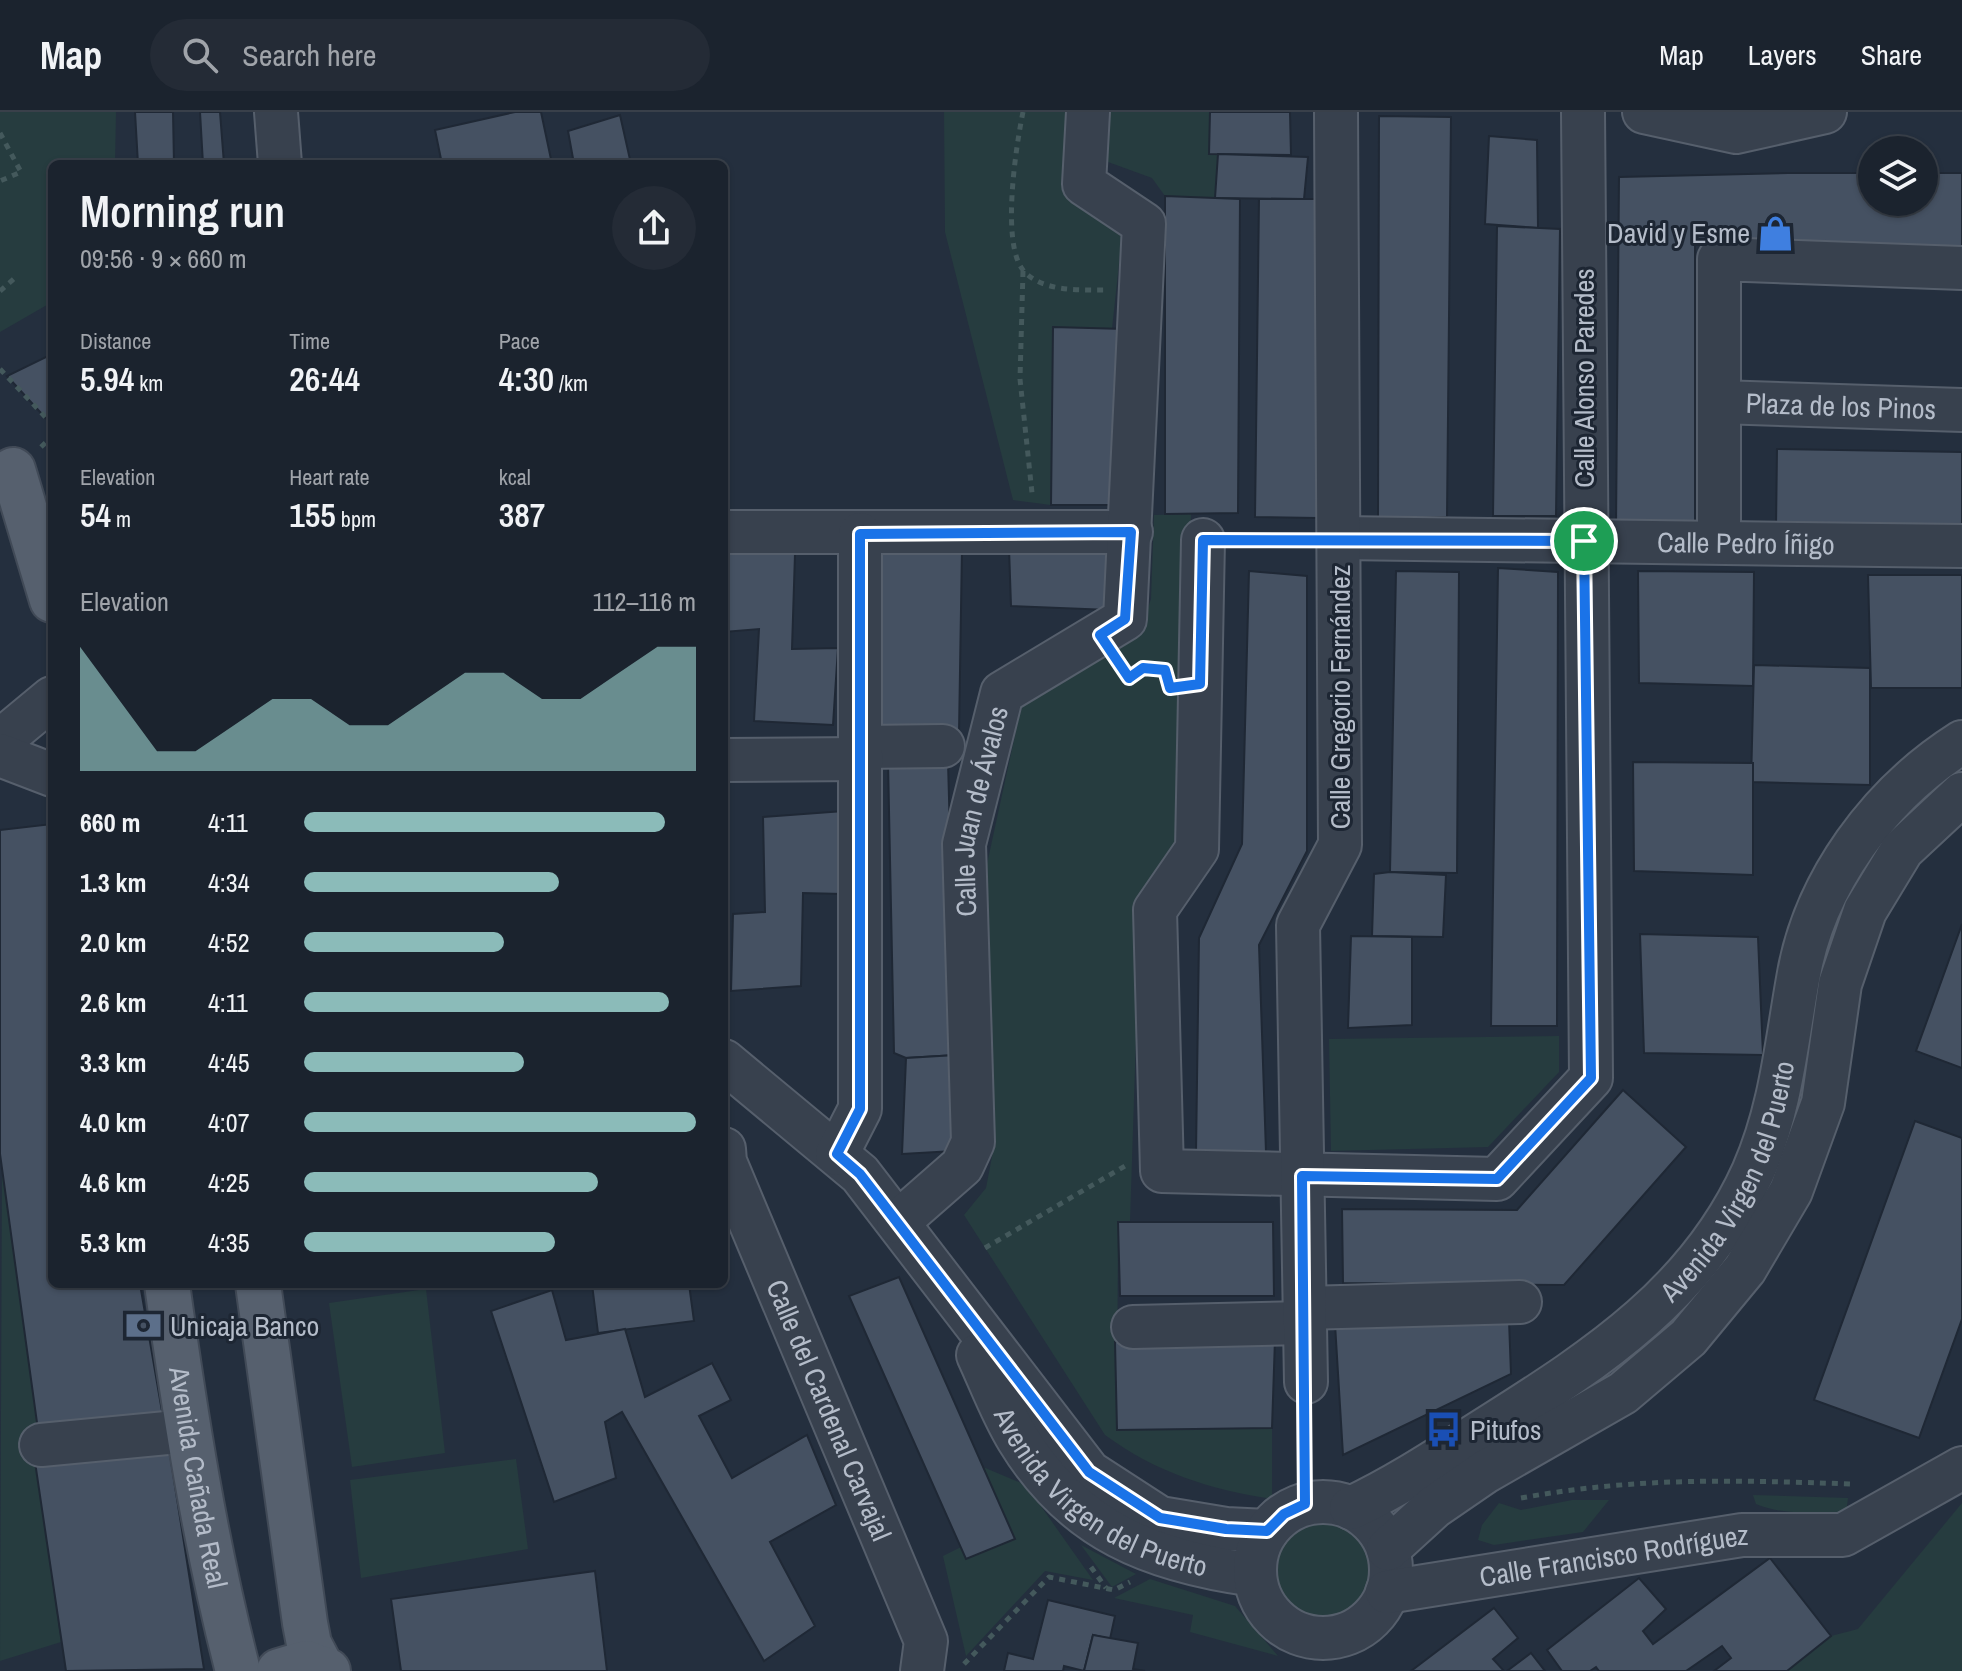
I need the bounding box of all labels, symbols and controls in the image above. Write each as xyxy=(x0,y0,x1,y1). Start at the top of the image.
search box xyxy=(150,19,710,91)
text: Map xyxy=(40,30,102,81)
icon: search xyxy=(178,33,222,77)
text: Search here xyxy=(242,35,376,75)
text: Map xyxy=(1659,36,1704,74)
text: Layers xyxy=(1748,36,1817,74)
text: Share xyxy=(1861,36,1922,74)
map controls xyxy=(1858,136,1938,216)
button: layers xyxy=(1858,136,1938,216)
text: Morning run xyxy=(80,181,285,241)
button: share xyxy=(612,186,696,270)
place label: David y Esme xyxy=(1607,214,1750,252)
shop icon: David y Esme xyxy=(1757,214,1795,252)
text: 09:56 · 9 × 660 m xyxy=(80,241,247,276)
street label: Calle Alonso Paredes xyxy=(1565,268,1603,488)
text: Distance xyxy=(80,326,151,356)
text: Time xyxy=(289,326,330,356)
text: Pace xyxy=(499,326,540,356)
text: 5.94 xyxy=(80,356,134,402)
text: 26:44 xyxy=(289,356,360,402)
text: 4:30 xyxy=(499,356,554,402)
text: km xyxy=(134,368,163,398)
text: /km xyxy=(554,368,588,398)
street label: Plaza de los Pinos xyxy=(1745,384,1937,428)
text: Elevation xyxy=(80,462,155,492)
text: Heart rate xyxy=(289,462,370,492)
text: kcal xyxy=(499,462,531,492)
text: 54 xyxy=(80,492,111,538)
text: 155 xyxy=(289,492,336,538)
text: 387 xyxy=(499,492,545,538)
text: m xyxy=(111,504,131,534)
text: bpm xyxy=(336,504,376,534)
pin xyxy=(1550,507,1618,575)
icon: arrive xyxy=(1562,519,1606,563)
street label: Calle Pedro Íñigo xyxy=(1657,523,1835,563)
street label: Calle Gregorio Fernández xyxy=(1321,565,1359,829)
text: Elevation xyxy=(80,584,169,619)
text: 112–116 m xyxy=(592,584,696,619)
street label: Calle Juan de Ávalos xyxy=(945,702,1017,917)
text: 660 m xyxy=(80,805,140,840)
text: 4:11 xyxy=(208,805,248,840)
text: 1.3 km xyxy=(80,865,146,900)
text: 4:34 xyxy=(208,865,250,900)
text: 2.0 km xyxy=(80,925,146,960)
text: 4:52 xyxy=(208,925,250,960)
text: 2.6 km xyxy=(80,985,146,1020)
text: 4:11 xyxy=(208,985,248,1020)
text: 3.3 km xyxy=(80,1045,146,1080)
text: 4:45 xyxy=(208,1045,250,1080)
street label: Avenida Virgen del Puerto xyxy=(1651,1058,1803,1311)
text: 4.0 km xyxy=(80,1105,146,1140)
text: 4:07 xyxy=(208,1105,250,1140)
text: 4.6 km xyxy=(80,1165,146,1200)
text: 4:25 xyxy=(208,1165,250,1200)
text: 5.3 km xyxy=(80,1225,146,1260)
text: 4:35 xyxy=(208,1225,250,1260)
street label: Calle del Cardenal Carvajal xyxy=(757,1274,901,1546)
bank icon: Unicaja Banco xyxy=(125,1307,163,1345)
place label: Unicaja Banco xyxy=(170,1307,319,1345)
street label: Avenida Cañada Real xyxy=(160,1363,237,1592)
street label: Avenida Virgen del Puerto xyxy=(985,1400,1211,1585)
bus stop icon: Pitufos xyxy=(1425,1411,1463,1449)
place label: Pitufos xyxy=(1470,1411,1541,1449)
street label: Calle Francisco Rodríguez xyxy=(1477,1516,1748,1596)

